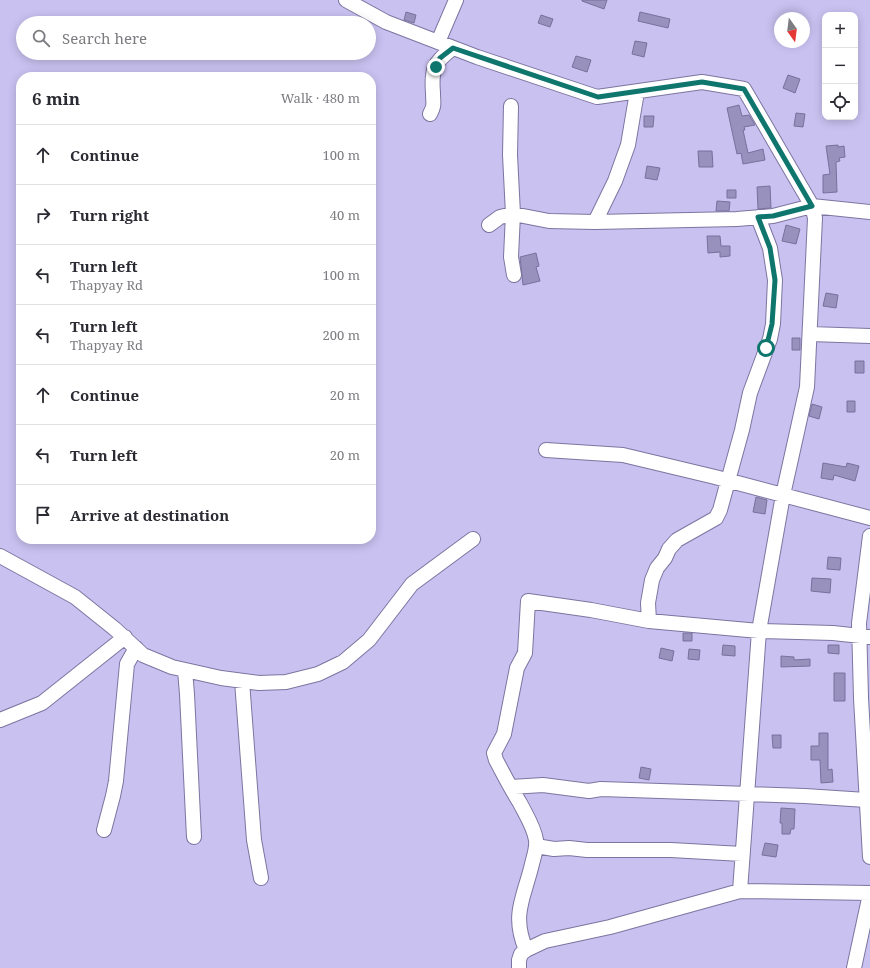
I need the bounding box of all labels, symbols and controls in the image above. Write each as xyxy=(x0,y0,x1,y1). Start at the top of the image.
north arrow xyxy=(774,12,810,48)
map controls xyxy=(822,12,858,120)
button: + xyxy=(822,12,858,48)
search box xyxy=(16,16,376,60)
icon: search xyxy=(30,27,52,49)
text: Search here xyxy=(62,28,147,48)
button: − xyxy=(822,48,858,84)
route end xyxy=(427,58,445,76)
button: locate xyxy=(822,84,858,120)
text: 6 min xyxy=(32,87,80,110)
text: Walk · 480 m xyxy=(281,89,360,107)
icon: ahead xyxy=(32,144,54,166)
text: Continue xyxy=(70,145,139,165)
text: 100 m xyxy=(323,146,360,164)
icon: right xyxy=(32,204,54,226)
text: Turn right xyxy=(70,205,149,225)
text: 40 m xyxy=(330,206,360,224)
text: Turn left xyxy=(70,256,138,276)
icon: left xyxy=(32,264,54,286)
text: 100 m xyxy=(323,266,360,284)
text: Thapyay Rd xyxy=(70,276,143,294)
text: Turn left xyxy=(70,316,138,336)
icon: left xyxy=(32,324,54,346)
text: 200 m xyxy=(323,326,360,344)
text: Thapyay Rd xyxy=(70,336,143,354)
route start xyxy=(757,339,775,357)
icon: ahead xyxy=(32,384,54,406)
text: Continue xyxy=(70,385,139,405)
text: 20 m xyxy=(330,386,360,404)
icon: left xyxy=(32,444,54,466)
text: Turn left xyxy=(70,445,138,465)
text: 20 m xyxy=(330,446,360,464)
icon: arrive xyxy=(32,504,54,526)
text: Arrive at destination xyxy=(70,505,229,525)

